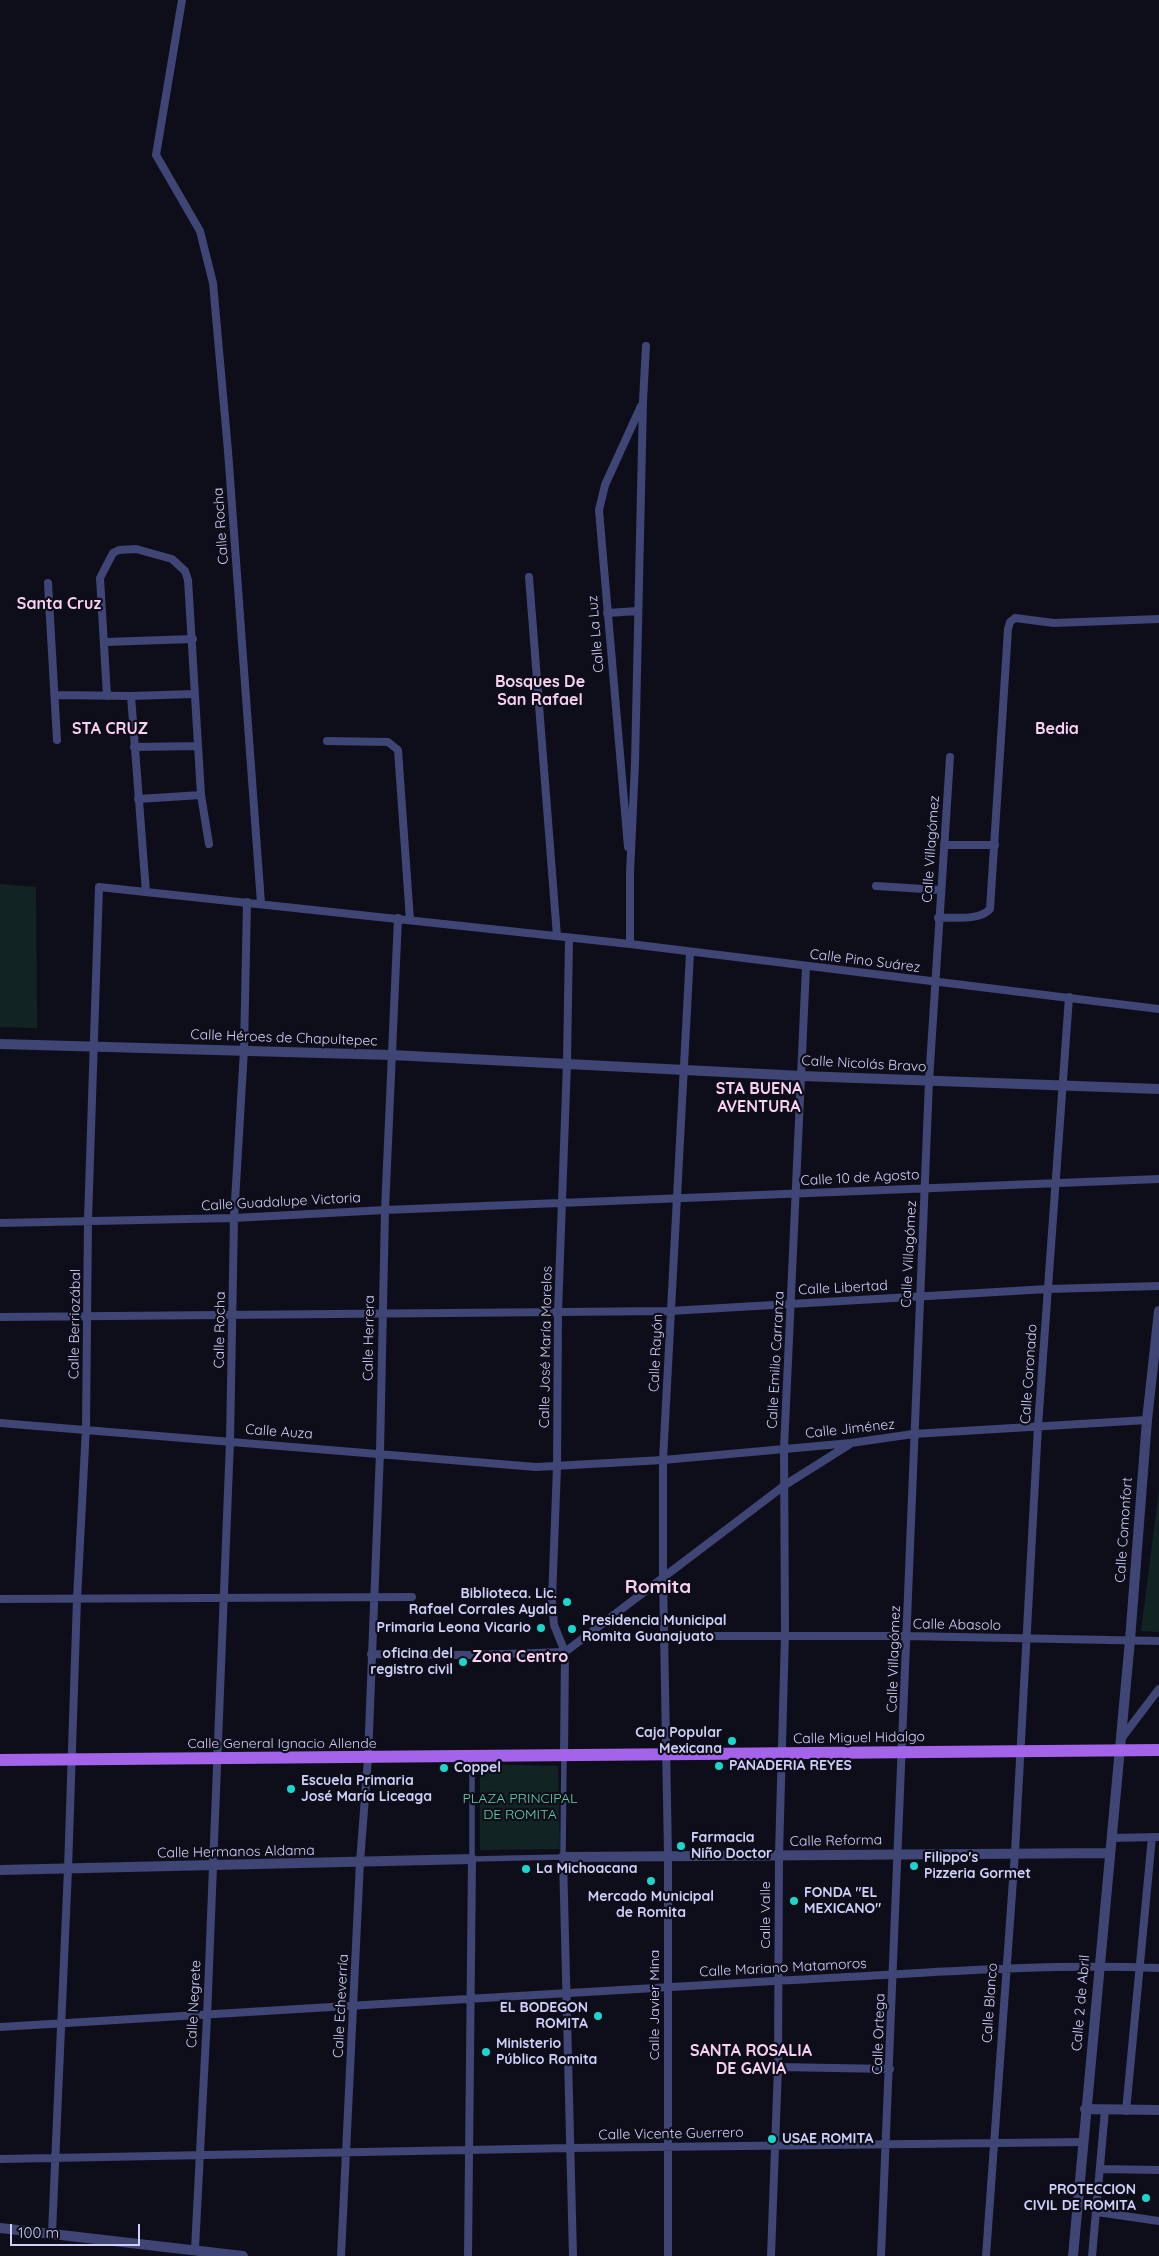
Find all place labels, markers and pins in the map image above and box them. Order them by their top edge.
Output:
place label: Biblioteca. Lic. Rafael Corrales Ayala [409,1586,557,1618]
marker: Biblioteca. Lic. Rafael Corrales Ayala [561,1596,573,1608]
place label: Presidencia Municipal Romita Guanajuato [582,1613,726,1645]
place label: Primaria Leona Vicario [376,1620,531,1636]
marker: Primaria Leona Vicario [535,1622,547,1634]
marker: Presidencia Municipal Romita Guanajuato [566,1623,578,1635]
place label: oficina del registro civil [370,1646,453,1678]
marker: oficina del registro civil [457,1656,469,1668]
place label: Caja Popular Mexicana [635,1725,722,1758]
marker: Caja Popular Mexicana [726,1735,738,1747]
place label: PANADERIA REYES [729,1758,852,1774]
place label: Coppel [454,1760,501,1776]
marker: PANADERIA REYES [713,1760,725,1772]
marker: Coppel [438,1762,450,1774]
place label: Escuela Primaria José María Liceaga [301,1773,432,1805]
marker: Escuela Primaria José María Liceaga [285,1783,297,1795]
place label: Farmacia Niño Doctor [691,1830,772,1862]
marker: Farmacia Niño Doctor [675,1840,687,1852]
place label: Filippo's Pizzeria Gormet [924,1850,1031,1882]
marker: Filippo's Pizzeria Gormet [908,1860,920,1872]
place label: La Michoacana [536,1861,638,1877]
marker: La Michoacana [520,1863,532,1875]
marker: Mercado Municipal de Romita [645,1875,657,1887]
place label: FONDA "EL MEXICANO" [804,1885,881,1918]
place label: Mercado Municipal de Romita [588,1889,714,1921]
marker: FONDA "EL MEXICANO" [788,1895,800,1907]
place label: EL BODEGON ROMITA [500,2000,588,2032]
marker: EL BODEGON ROMITA [592,2010,604,2022]
place label: Ministerio Público Romita [496,2036,597,2068]
marker: Ministerio Público Romita [480,2046,492,2058]
place label: USAE ROMITA [782,2131,873,2147]
marker: USAE ROMITA [766,2133,778,2145]
place label: PROTECCION CIVIL DE ROMITA [1024,2182,1136,2214]
marker: PROTECCION CIVIL DE ROMITA [1140,2192,1152,2204]

